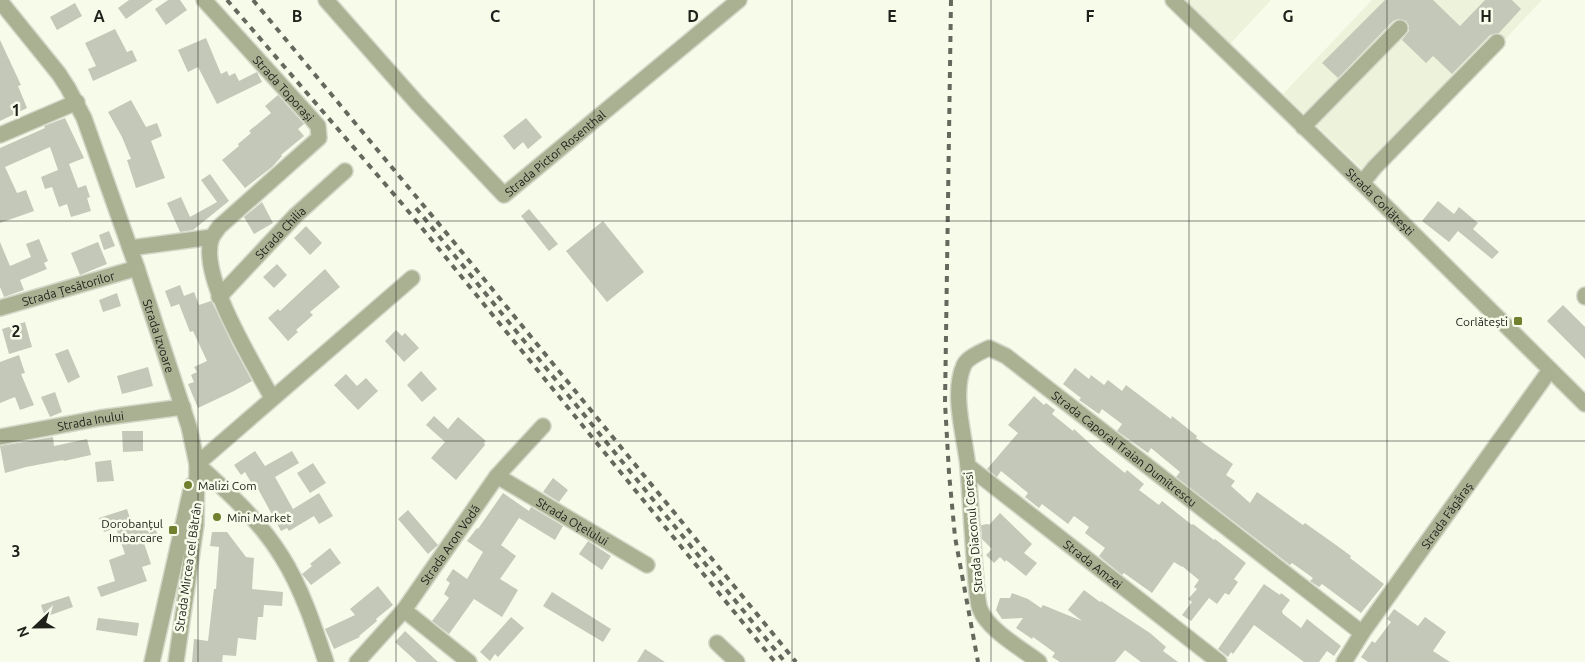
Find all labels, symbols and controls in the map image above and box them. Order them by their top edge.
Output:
text: A [93,7,105,25]
text: B [292,7,302,25]
text: C [490,7,500,25]
text: D [687,7,699,25]
text: E [887,7,897,25]
text: F [1086,7,1095,25]
text: G [1282,7,1294,25]
text: H [1480,7,1492,25]
street label: Strada Toporași [251,53,317,124]
text: 1 [11,101,21,119]
street label: Strada Pictor Rosenthal [502,107,608,198]
street label: Strada Corlătești [1344,165,1417,238]
street label: Strada Chilia [252,203,308,261]
street label: Strada Țesătorilor [20,268,116,308]
street label: Strada Izvoare [141,297,177,374]
place label: Corlătești [1456,315,1508,328]
marker: Corlătești [1512,315,1524,327]
text: 2 [11,322,21,340]
street label: Strada Caporal Traian Dumitrescu [1050,388,1200,509]
street label: Strada Inului [56,408,125,433]
street label: Strada Diaconul Coresi [961,471,985,593]
marker: Malizi Com [182,479,194,491]
place label: Malizi Com [198,479,257,492]
street label: Strada Făgăraș [1418,479,1474,551]
street label: Strada Oțelului [534,495,611,547]
street label: Strada Mircea cel Bătrân [172,501,204,633]
street label: Strada Aron Vodă [417,502,482,587]
marker: Mini Market [211,511,223,523]
place label: Mini Market [227,511,291,524]
place label: Dorobanțul Imbarcare [101,517,163,544]
marker: Dorobanțul Imbarcare [167,524,179,536]
street label: Strada Amzei [1061,537,1125,591]
text: 3 [11,542,21,560]
north arrow [10,602,60,652]
text: N [14,624,32,640]

